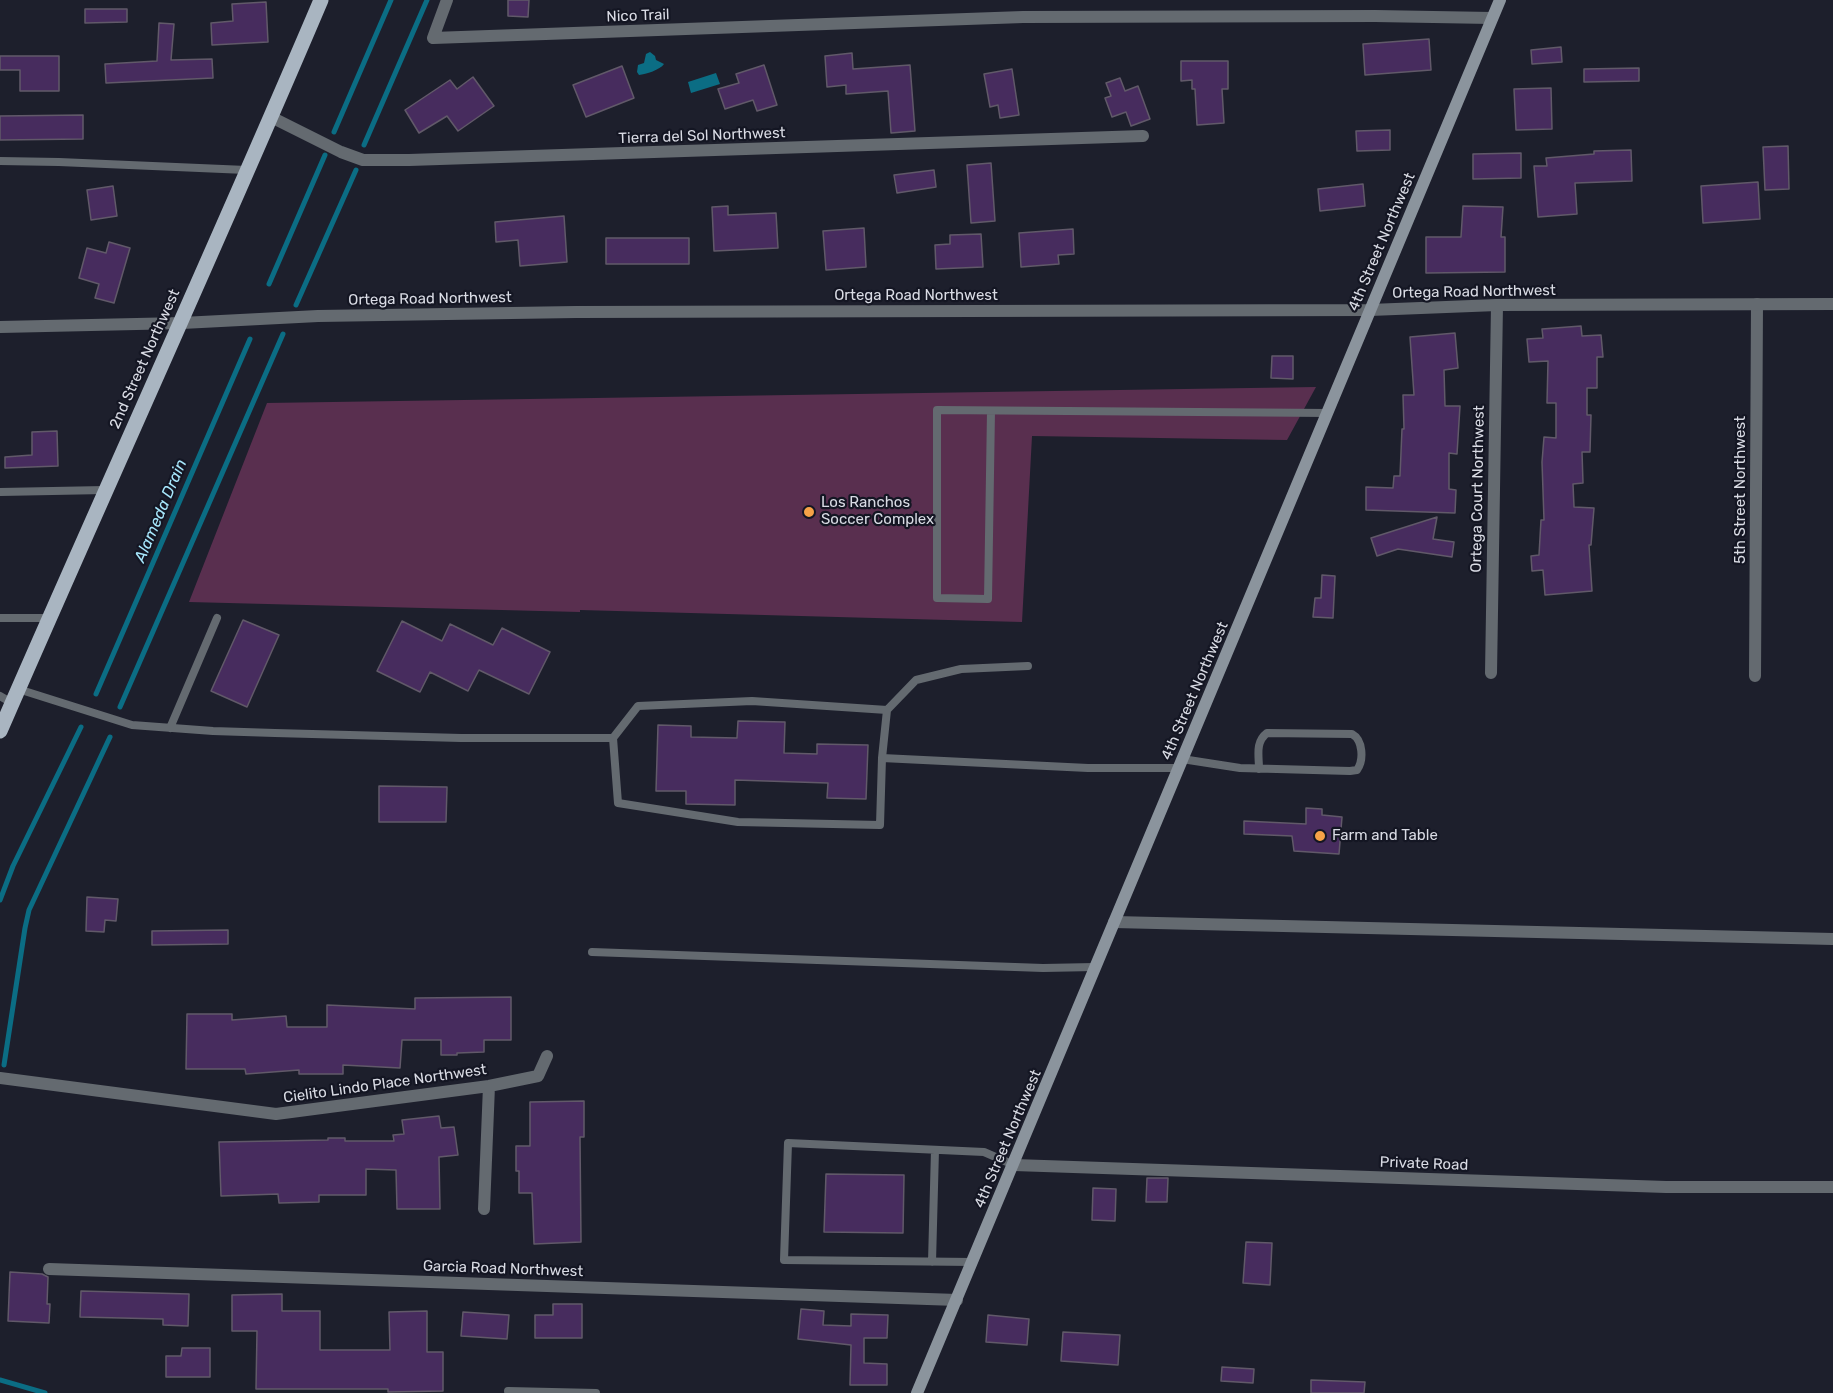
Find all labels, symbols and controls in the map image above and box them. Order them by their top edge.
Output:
street label: Nico Trail [606,6,670,26]
street label: Tierra del Sol Northwest [618,124,786,148]
street label: 4th Street Northwest [1345,170,1419,314]
street label: Ortega Road Northwest [1392,282,1556,302]
street label: 2nd Street Northwest [106,286,184,432]
street label: Ortega Road Northwest [834,287,998,305]
street label: Ortega Road Northwest [348,289,512,309]
street label: Ortega Court Northwest [1468,405,1488,573]
street label: 5th Street Northwest [1732,416,1750,564]
water label: Alameda Drain [131,457,191,565]
place label: Los Ranchos Soccer Complex [821,494,934,529]
marker: Los Ranchos Soccer Complex [802,505,816,519]
street label: 4th Street Northwest [1158,619,1232,763]
place label: Farm and Table [1332,827,1438,845]
marker: Farm and Table [1313,829,1327,843]
street label: Cielito Lindo Place Northwest [282,1061,488,1107]
street label: 4th Street Northwest [971,1067,1045,1211]
street label: Private Road [1379,1153,1469,1175]
street label: Garcia Road Northwest [422,1257,584,1281]

